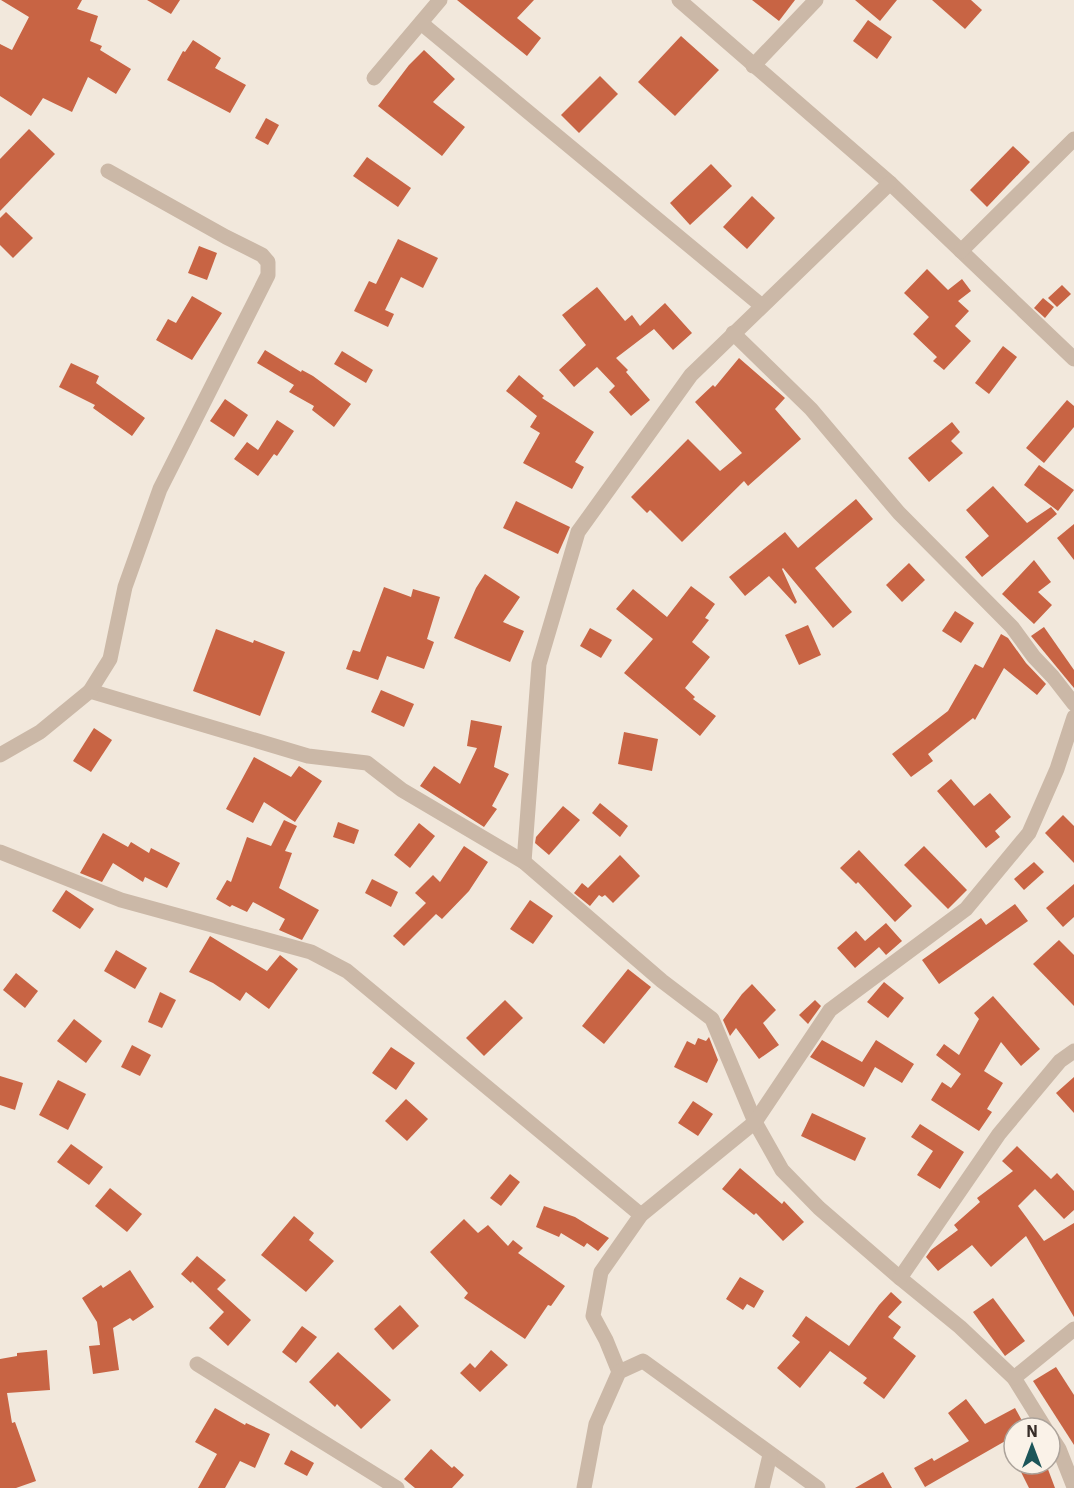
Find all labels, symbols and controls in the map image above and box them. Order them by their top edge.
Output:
north arrow [1002,1416,1062,1476]
text: N [1026,1421,1038,1441]

